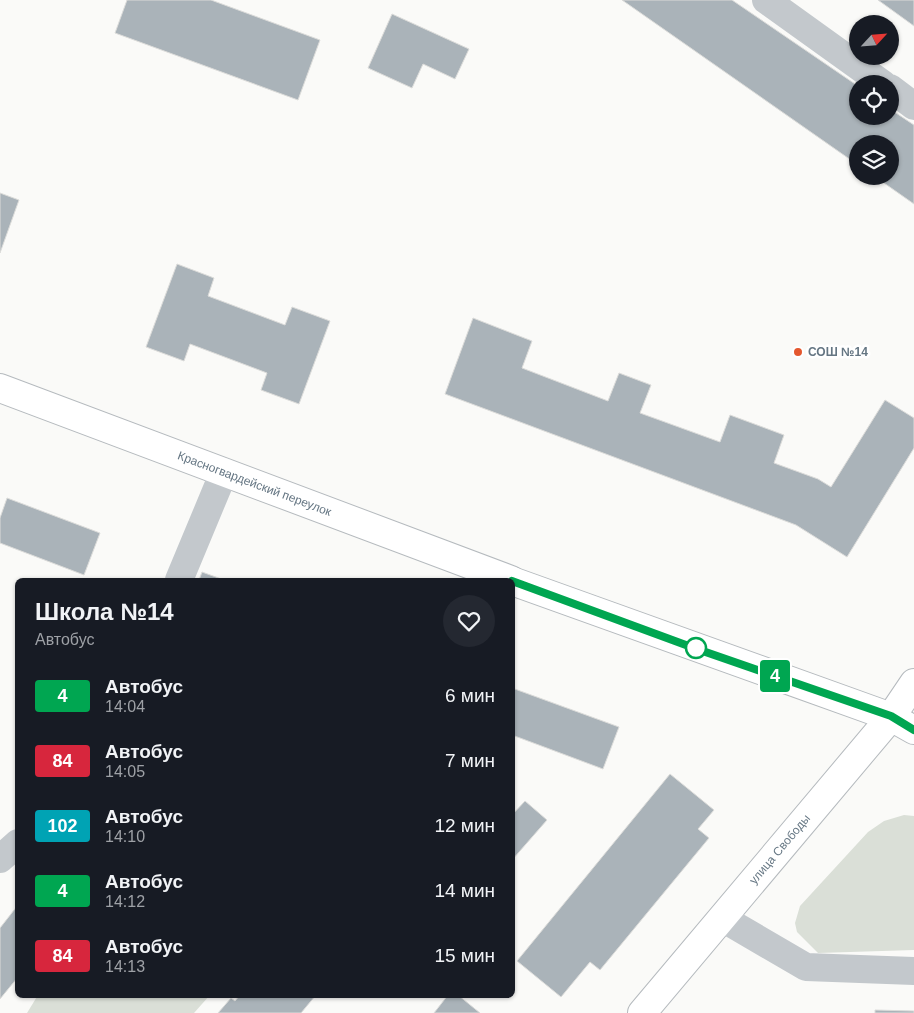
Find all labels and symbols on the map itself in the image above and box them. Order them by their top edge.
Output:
north arrow [849,15,899,65]
place label: СОШ №14 [808,345,868,359]
marker: СОШ №14 [792,346,804,358]
street label: Красногвардейский переулок [176,448,334,519]
unlabelled marker [685,637,707,659]
line badge: 4 [759,660,791,692]
street label: улица Свободы [746,811,813,887]

